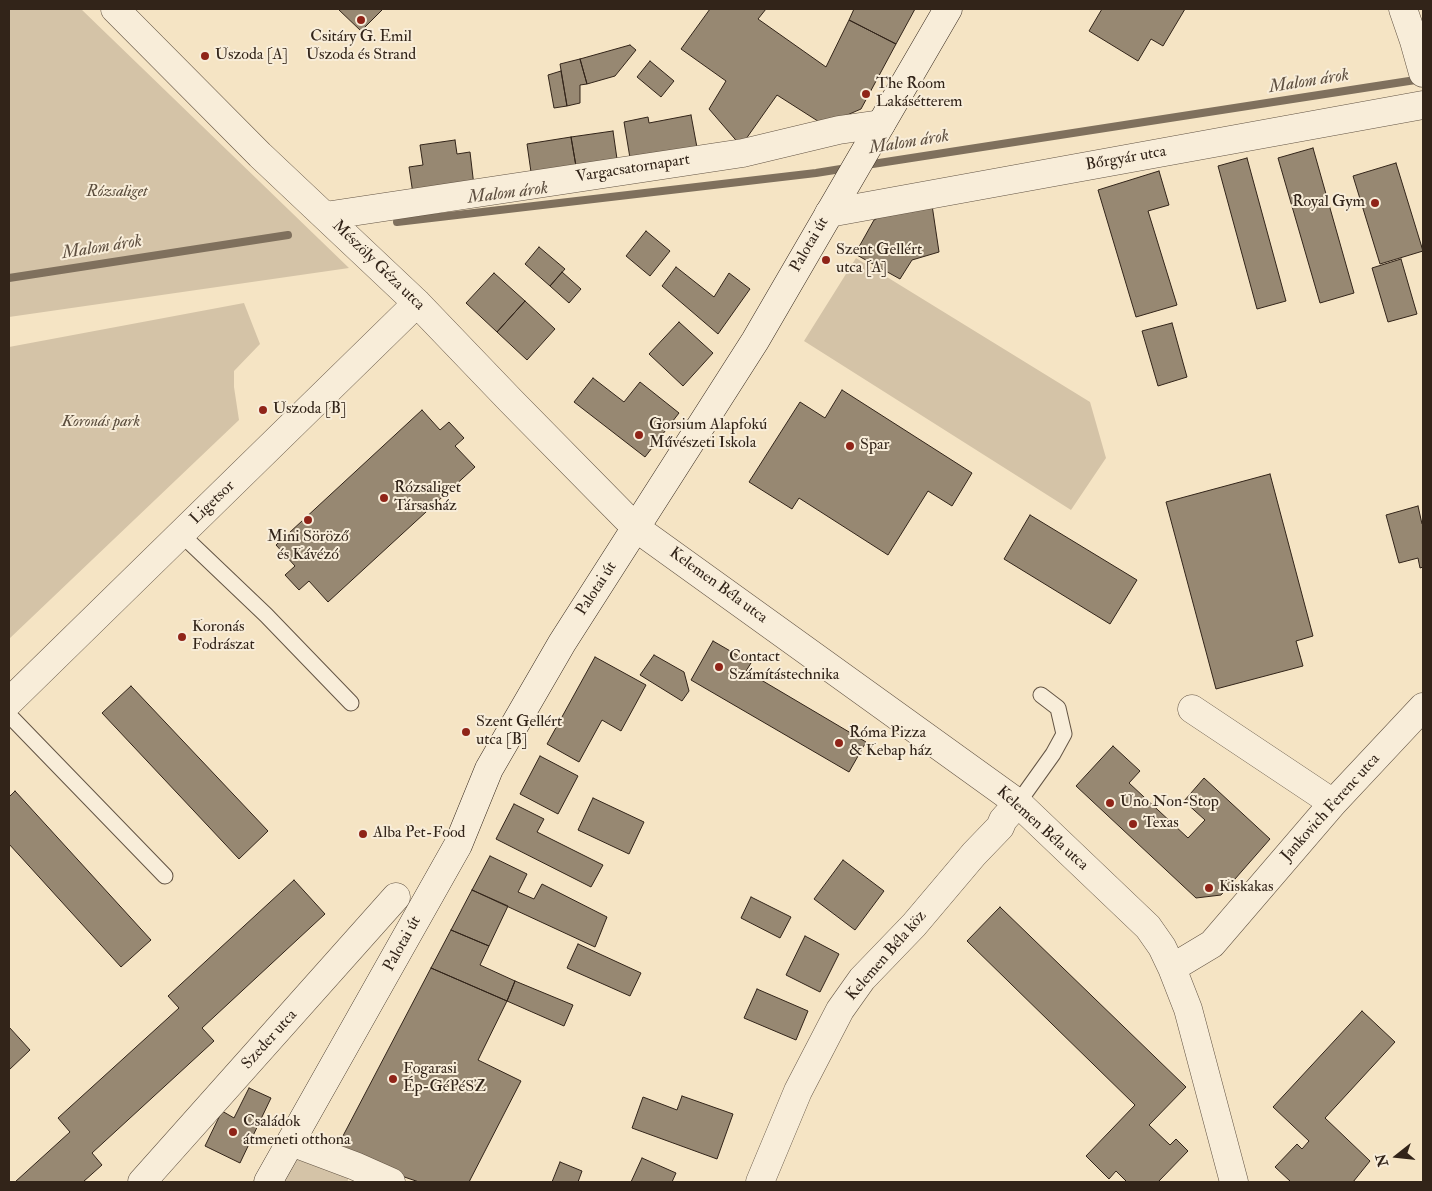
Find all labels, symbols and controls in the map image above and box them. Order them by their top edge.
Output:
marker: Csitáry G. Emil Uszoda és Strand [355,14,367,26]
place label: Csitáry G. Emil Uszoda és Strand [306,28,416,66]
place label: Uszoda [A] [215,46,288,66]
marker: Uszoda [A] [199,50,211,62]
water label: Malom árok [1267,65,1351,99]
place label: The Room Lakásétterem [876,75,963,113]
marker: The Room Lakásétterem [860,88,872,100]
water label: Malom árok [867,126,951,160]
street label: Bőrgyár utca [1084,142,1168,176]
street label: Vargacsatornapart [575,151,691,187]
water label: Malom árok [467,178,549,210]
park label: Rózsaliget [86,183,148,203]
place label: Royal Gym [1292,193,1365,213]
marker: Royal Gym [1369,197,1381,209]
street label: Palotai út [787,214,833,276]
street label: Mészöly Géza utca [328,217,428,315]
water label: Malom árok [60,231,144,265]
place label: Szent Gellért utca [A] [836,241,922,279]
marker: Szent Gellért utca [A] [820,254,832,266]
place label: Uszoda [B] [273,400,346,420]
marker: Uszoda [B] [257,404,269,416]
park label: Koronás park [62,413,140,433]
place label: Gorsium Alapfokú Művészeti Iskola [649,416,767,454]
marker: Gorsium Alapfokú Művészeti Iskola [633,429,645,441]
place label: Spar [860,436,890,456]
marker: Spar [844,440,856,452]
street label: Ligetsor [187,477,239,529]
place label: Rózsaliget Társasház [394,479,461,517]
marker: Rózsaliget Társasház [378,492,390,504]
marker: Mini Söröző és Kávézó [302,514,314,526]
place label: Mini Söröző és Kávézó [267,528,349,566]
street label: Kelemen Béla utca [665,544,771,628]
street label: Palotai út [573,559,621,619]
place label: Koronás Fodrászat [192,618,255,656]
marker: Koronás Fodrászat [176,631,188,643]
place label: Contact Számítástechnika [729,648,839,686]
marker: Contact Számítástechnika [713,661,725,673]
place label: Szent Gellért utca [B] [476,713,562,751]
place label: Róma Pizza & Kebap ház [849,724,932,762]
marker: Szent Gellért utca [B] [460,726,472,738]
marker: Róma Pizza & Kebap ház [833,737,845,749]
street label: Jankovich Ferenc utca [1278,750,1384,866]
street label: Kelemen Béla utca [992,783,1092,875]
place label: Uno Non-Stop [1120,793,1219,813]
marker: Uno Non-Stop [1104,797,1116,809]
place label: Texas [1143,814,1179,834]
marker: Texas [1127,818,1139,830]
place label: Alba Pet-Food [373,824,465,844]
marker: Alba Pet-Food [357,828,369,840]
place label: Kiskakas [1219,878,1274,898]
marker: Kiskakas [1203,882,1215,894]
street label: Kelemen Béla köz [843,907,931,1005]
street label: Palotai út [380,913,426,975]
street label: Szeder utca [238,1006,302,1074]
place label: Fogarasi Ép-GéPéSZ [403,1060,486,1098]
marker: Fogarasi Ép-GéPéSZ [387,1073,399,1085]
place label: Családok átmeneti otthona [243,1113,351,1151]
marker: Családok átmeneti otthona [227,1126,239,1138]
north arrow [1372,1131,1422,1181]
text: N [1372,1152,1392,1169]

